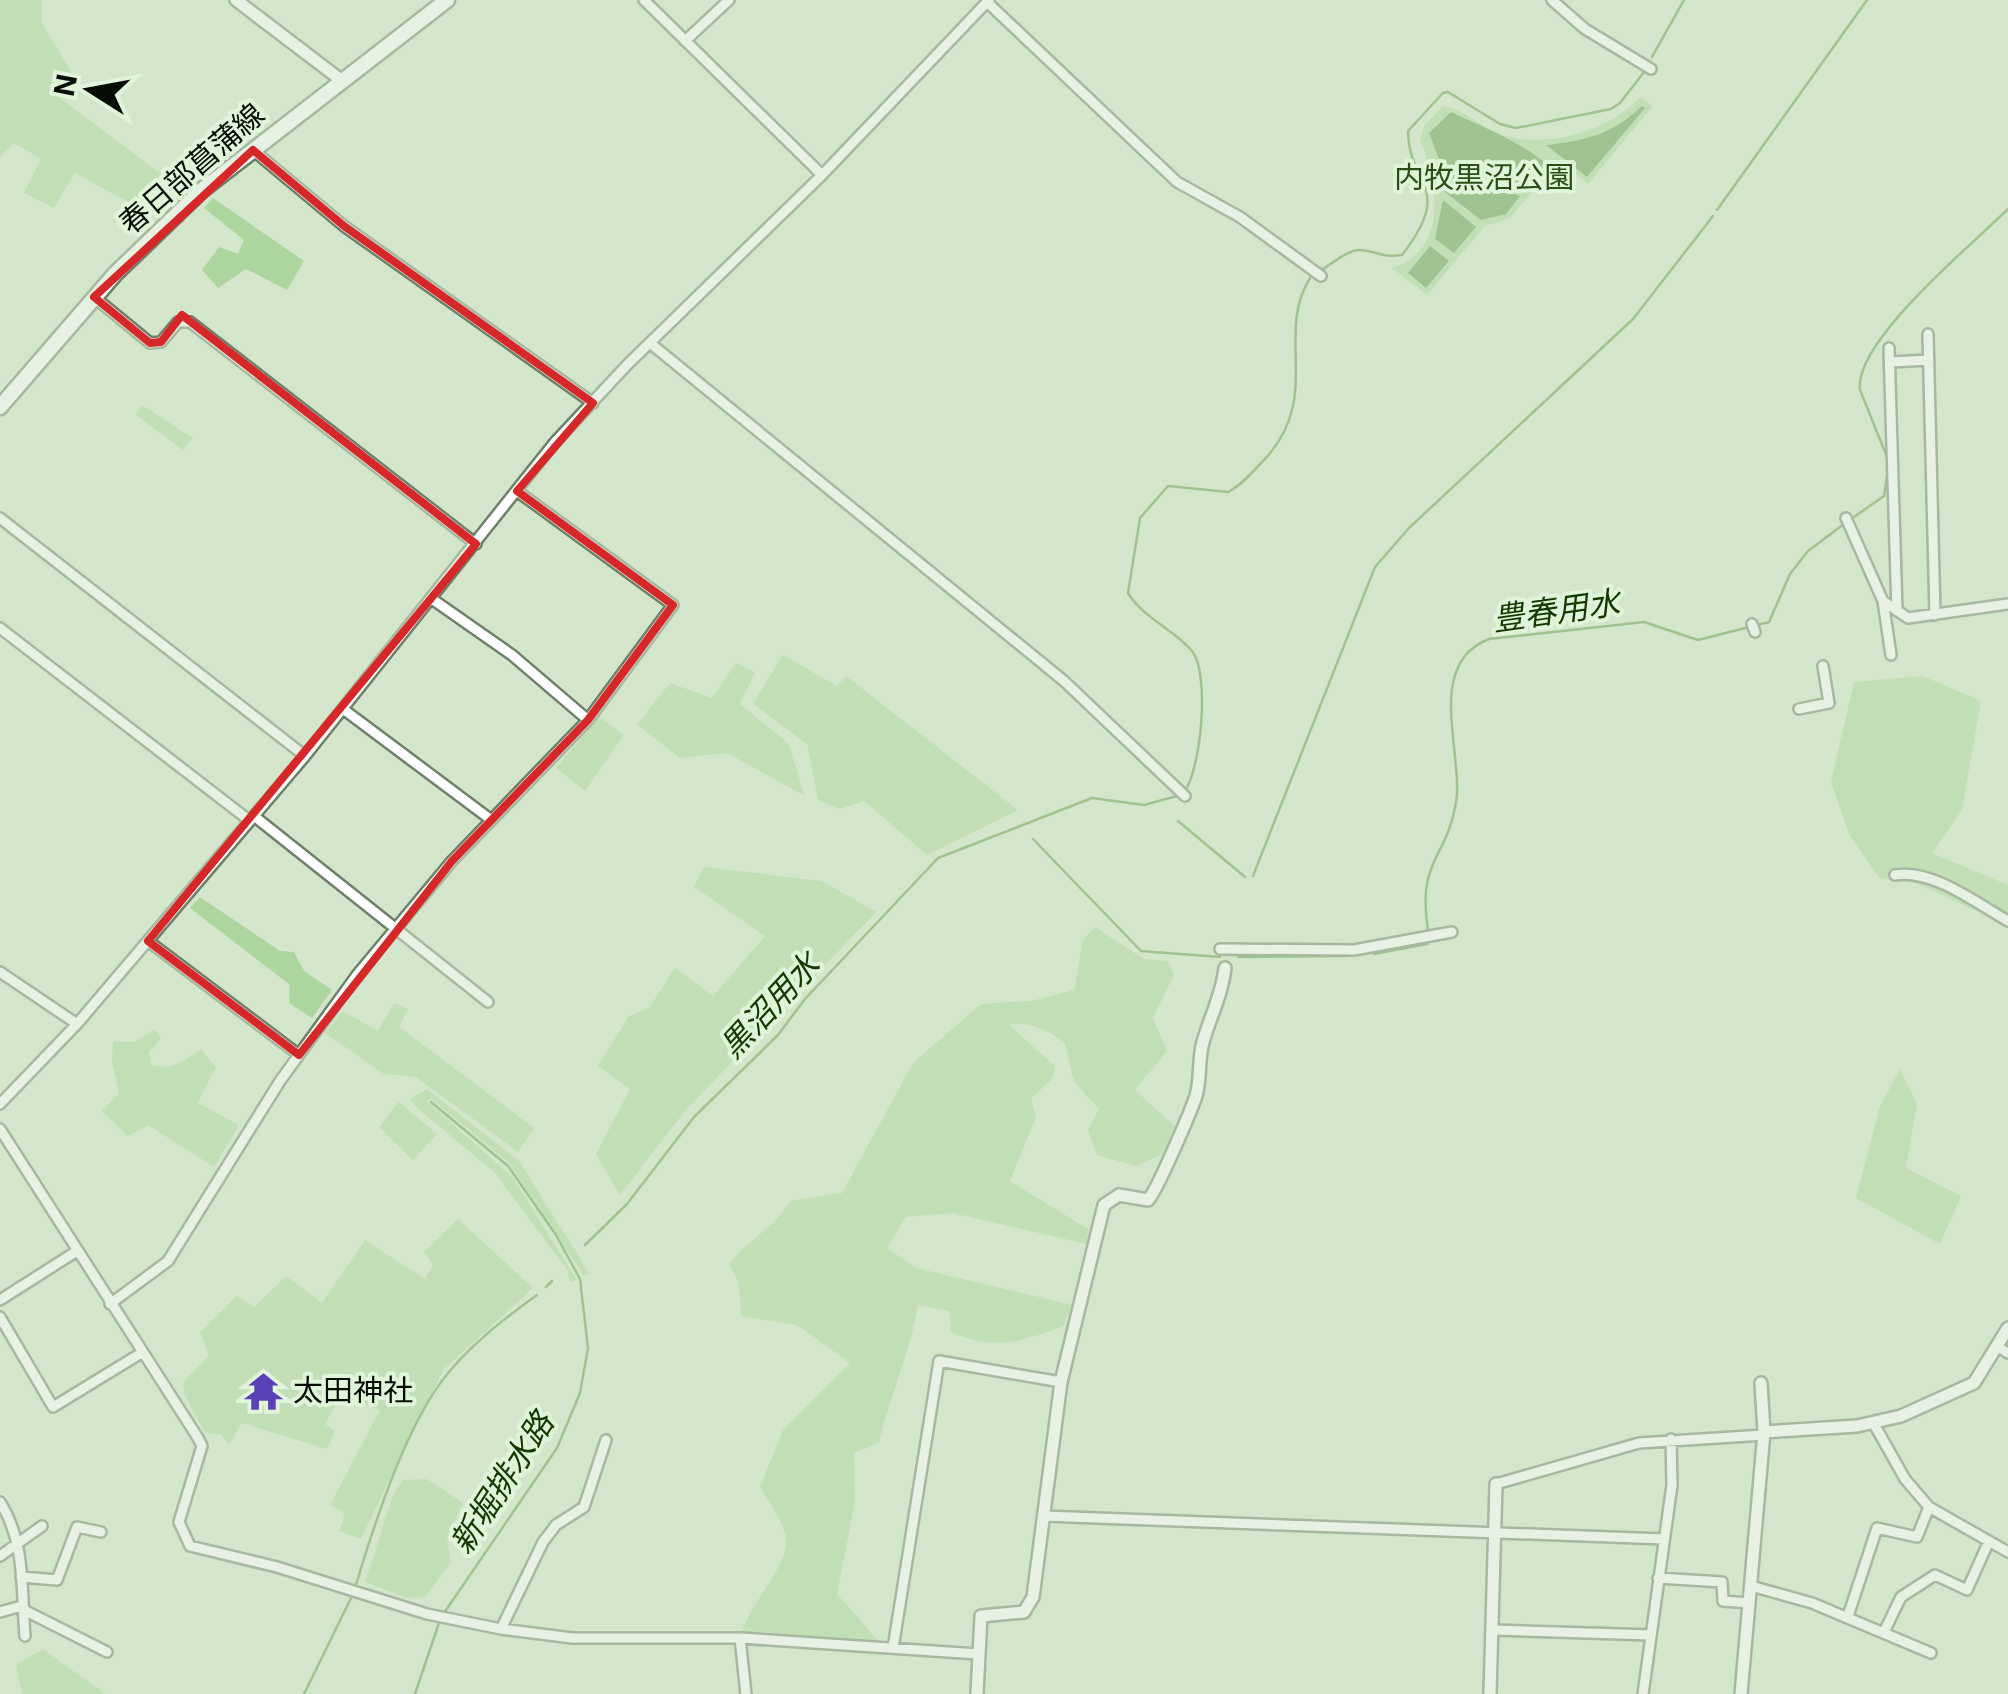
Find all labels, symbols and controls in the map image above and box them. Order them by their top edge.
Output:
north arrow [40,40,140,140]
text: N [47,72,84,99]
street label: 春日部菖蒲線 [112,96,271,241]
park label: 内牧黒沼公園 [1394,159,1574,195]
water label: 豊春用水 [1490,582,1625,639]
water label: 黒沼用水 [712,943,830,1066]
temple icon: 太田神社 [242,1370,284,1412]
place label: 太田神社 [293,1372,413,1408]
water label: 新堀排水路 [442,1403,563,1560]

